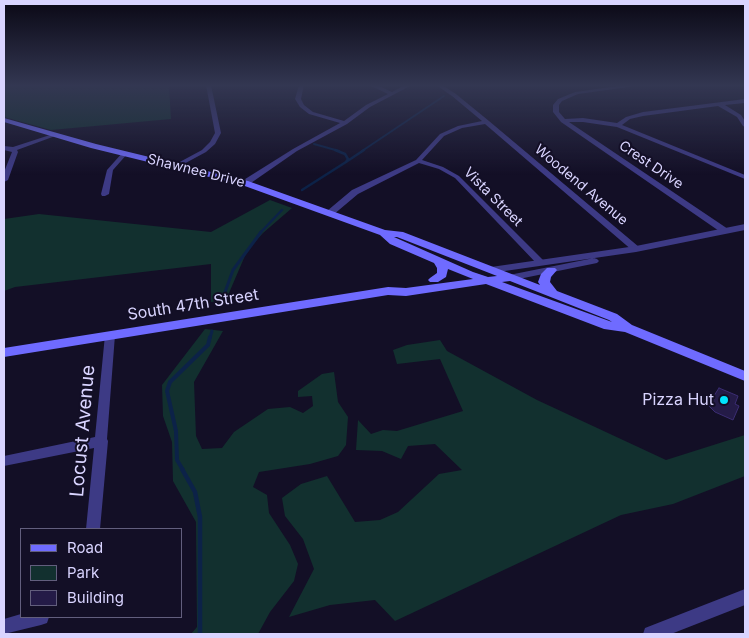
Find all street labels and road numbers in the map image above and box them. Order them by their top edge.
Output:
street label: Crest Drive [616,137,686,193]
street label: Woodend Avenue [531,141,631,229]
street label: Shawnee Drive [146,151,246,191]
street label: Vista Street [460,164,526,230]
street label: South 47th Street [126,285,260,325]
street label: Locust Avenue [66,364,100,498]

